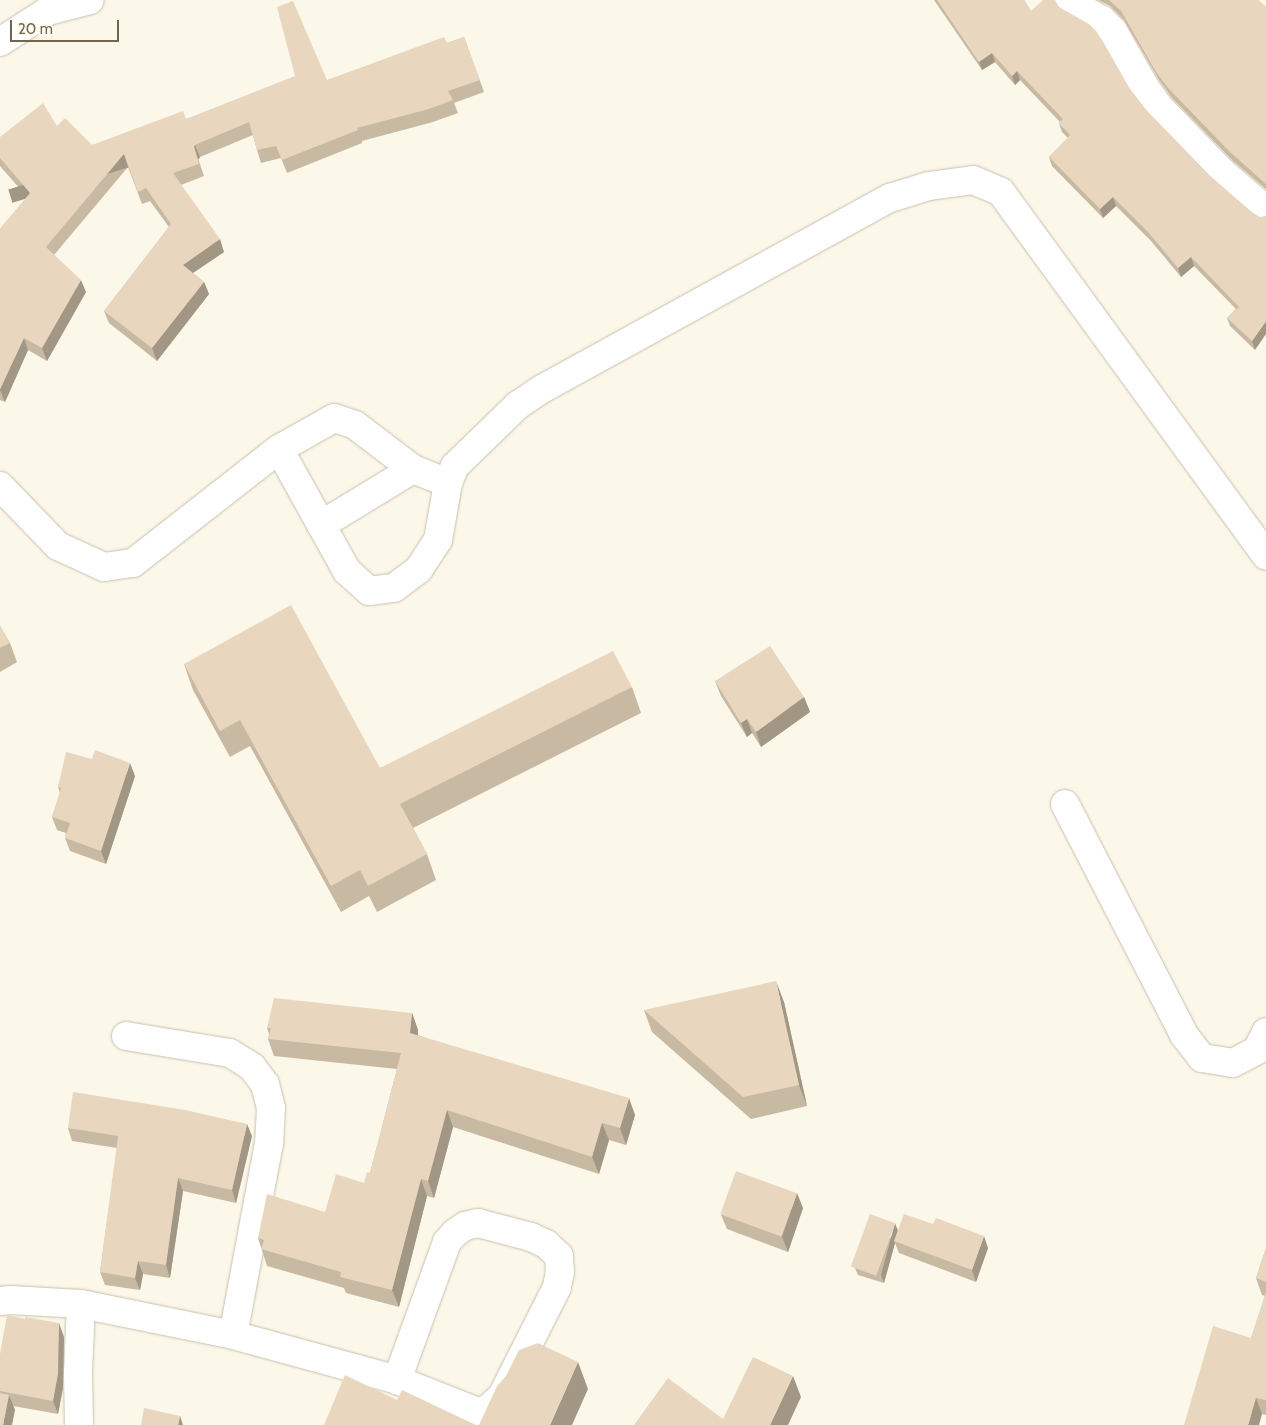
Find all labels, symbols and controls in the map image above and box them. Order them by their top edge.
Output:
scale bar [12,10,121,42]
text: 20 m [18,20,53,38]

